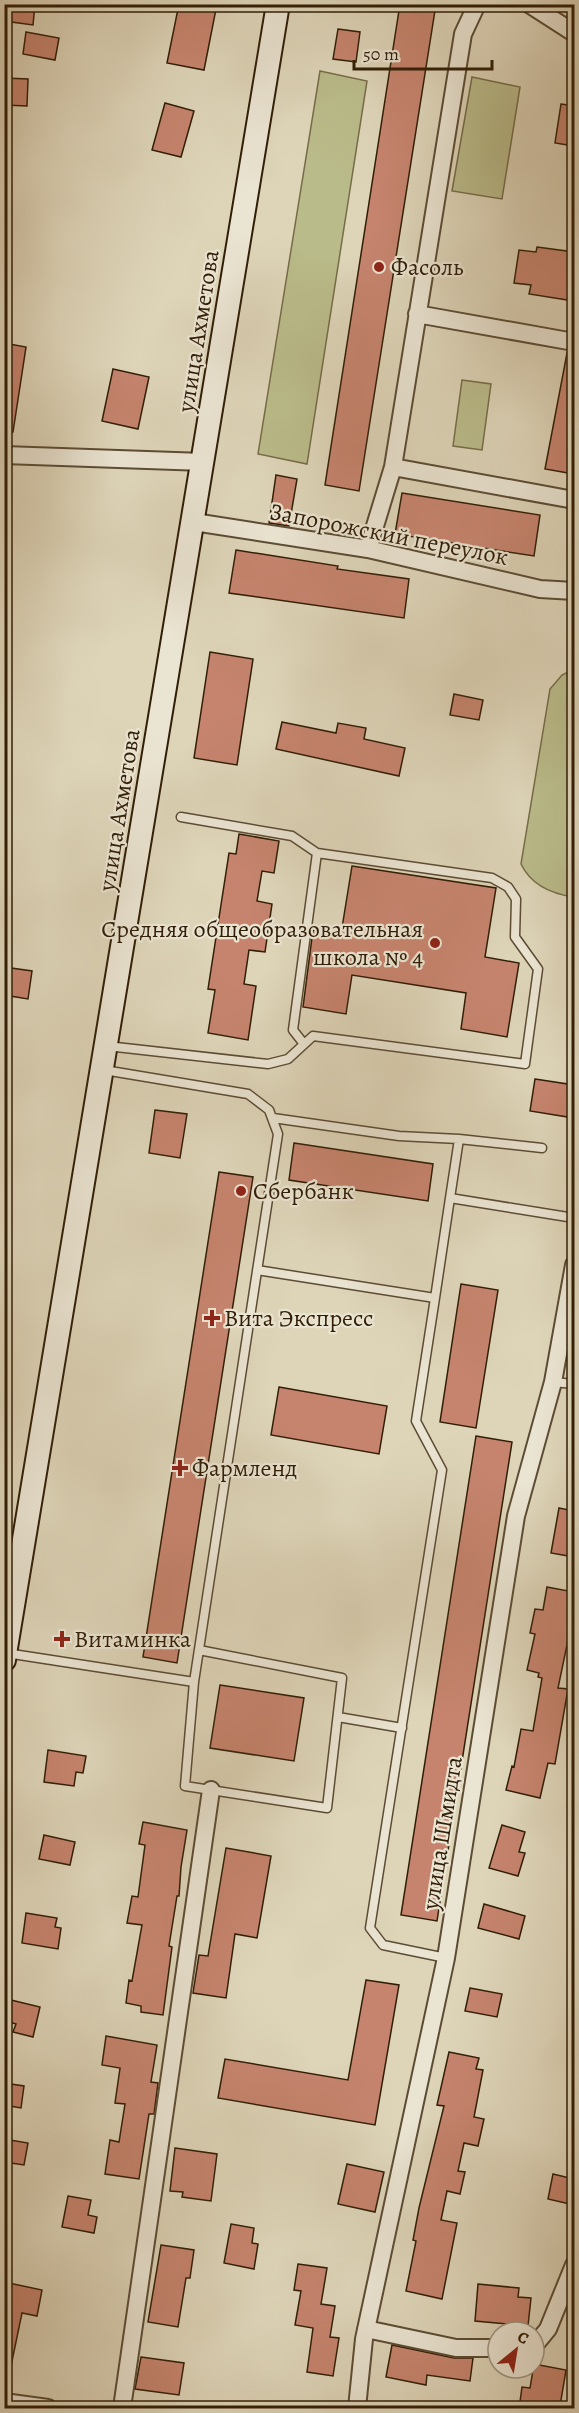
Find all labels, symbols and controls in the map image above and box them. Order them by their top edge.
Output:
scale bar [354,33,492,71]
text: 50 m [363,42,399,66]
street label: улица Ахметова [169,247,227,416]
place label: Фасоль [391,251,464,283]
marker: Фасоль [372,260,386,274]
street label: Запорожский переулок [267,495,511,573]
street label: улица Ахметова [90,726,148,895]
place label: Средняя общеобразовательная школа № 4 [101,913,423,973]
marker: Средняя общеобразовательная школа № 4 [428,936,442,950]
place label: Сбербанк [253,1175,354,1207]
marker: Сбербанк [234,1184,248,1198]
place label: Вита Экспресс [224,1302,373,1334]
marker: Вита Экспресс [205,1311,219,1325]
place label: Фармленд [192,1452,297,1484]
marker: Фармленд [173,1461,187,1475]
place label: Витаминка [74,1623,191,1655]
marker: Витаминка [55,1632,69,1646]
street label: улица Шмидта [414,1754,470,1913]
north arrow [486,2320,546,2380]
text: С [513,2326,533,2350]

